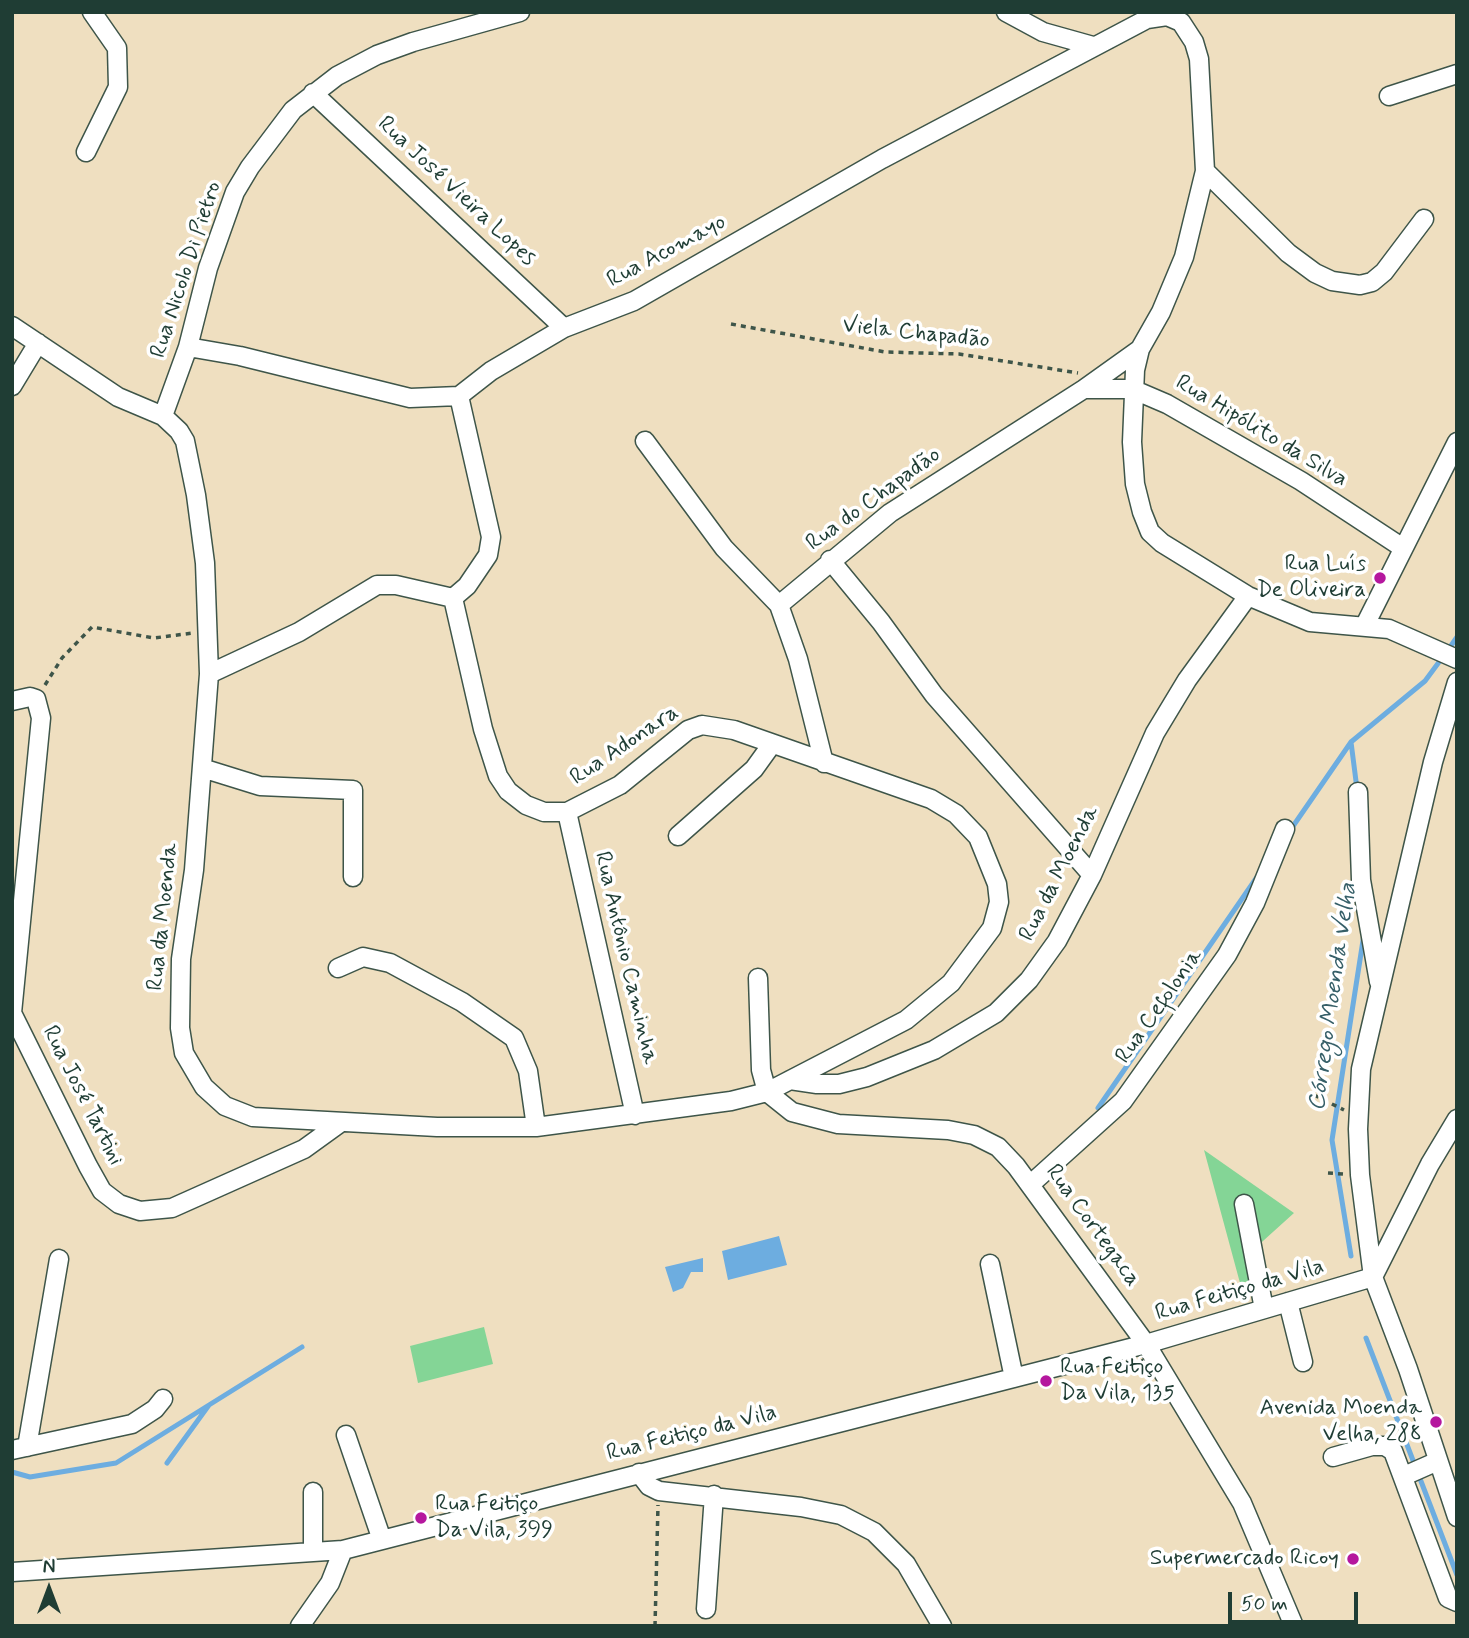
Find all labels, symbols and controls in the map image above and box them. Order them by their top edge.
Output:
street label: Rua José Vieira Lopes [371,111,541,273]
street label: Rua Nicolo Di Pietro [145,178,229,362]
street label: Rua Acomayo [603,209,731,295]
street label: Viela Chapadão [841,313,991,355]
street label: Rua Hipólito da Silva [1170,370,1352,494]
street label: Rua do Chapadão [801,442,947,558]
place label: Rua Luís De Oliveira [1257,551,1366,605]
marker: Rua Luís De Oliveira [1372,570,1388,586]
street label: Rua Adonara [566,700,684,792]
street label: Rua da Moenda [1014,802,1106,946]
street label: Rua da Moenda [143,842,185,992]
street label: Rua Antônio Caminha [587,849,663,1067]
water label: Córrego Moenda Velha [1304,881,1364,1113]
street label: Rua Cefolonia [1110,944,1210,1070]
street label: Rua José Tartini [35,1022,129,1170]
street label: Rua Cortegaca [1038,1159,1146,1293]
street label: Rua Feitiço da Vila [1152,1254,1328,1328]
place label: Rua Feitiço Da Vila, 135 [1060,1354,1175,1408]
marker: Rua Feitiço Da Vila, 135 [1038,1373,1054,1389]
place label: Avenida Moenda Velha, 288 [1260,1395,1422,1449]
street label: Rua Feitiço da Vila [604,1400,780,1468]
marker: Avenida Moenda Velha, 288 [1428,1414,1444,1430]
place label: Rua Feitiço Da Vila, 399 [435,1491,553,1545]
marker: Rua Feitiço Da Vila, 399 [413,1510,429,1526]
place label: Supermercado Ricoy [1150,1545,1339,1573]
marker: Supermercado Ricoy [1345,1551,1361,1567]
north arrow [14,1554,84,1624]
text: N [43,1555,55,1580]
scale bar [1231,1578,1360,1622]
text: 50 m [1241,1590,1288,1618]

